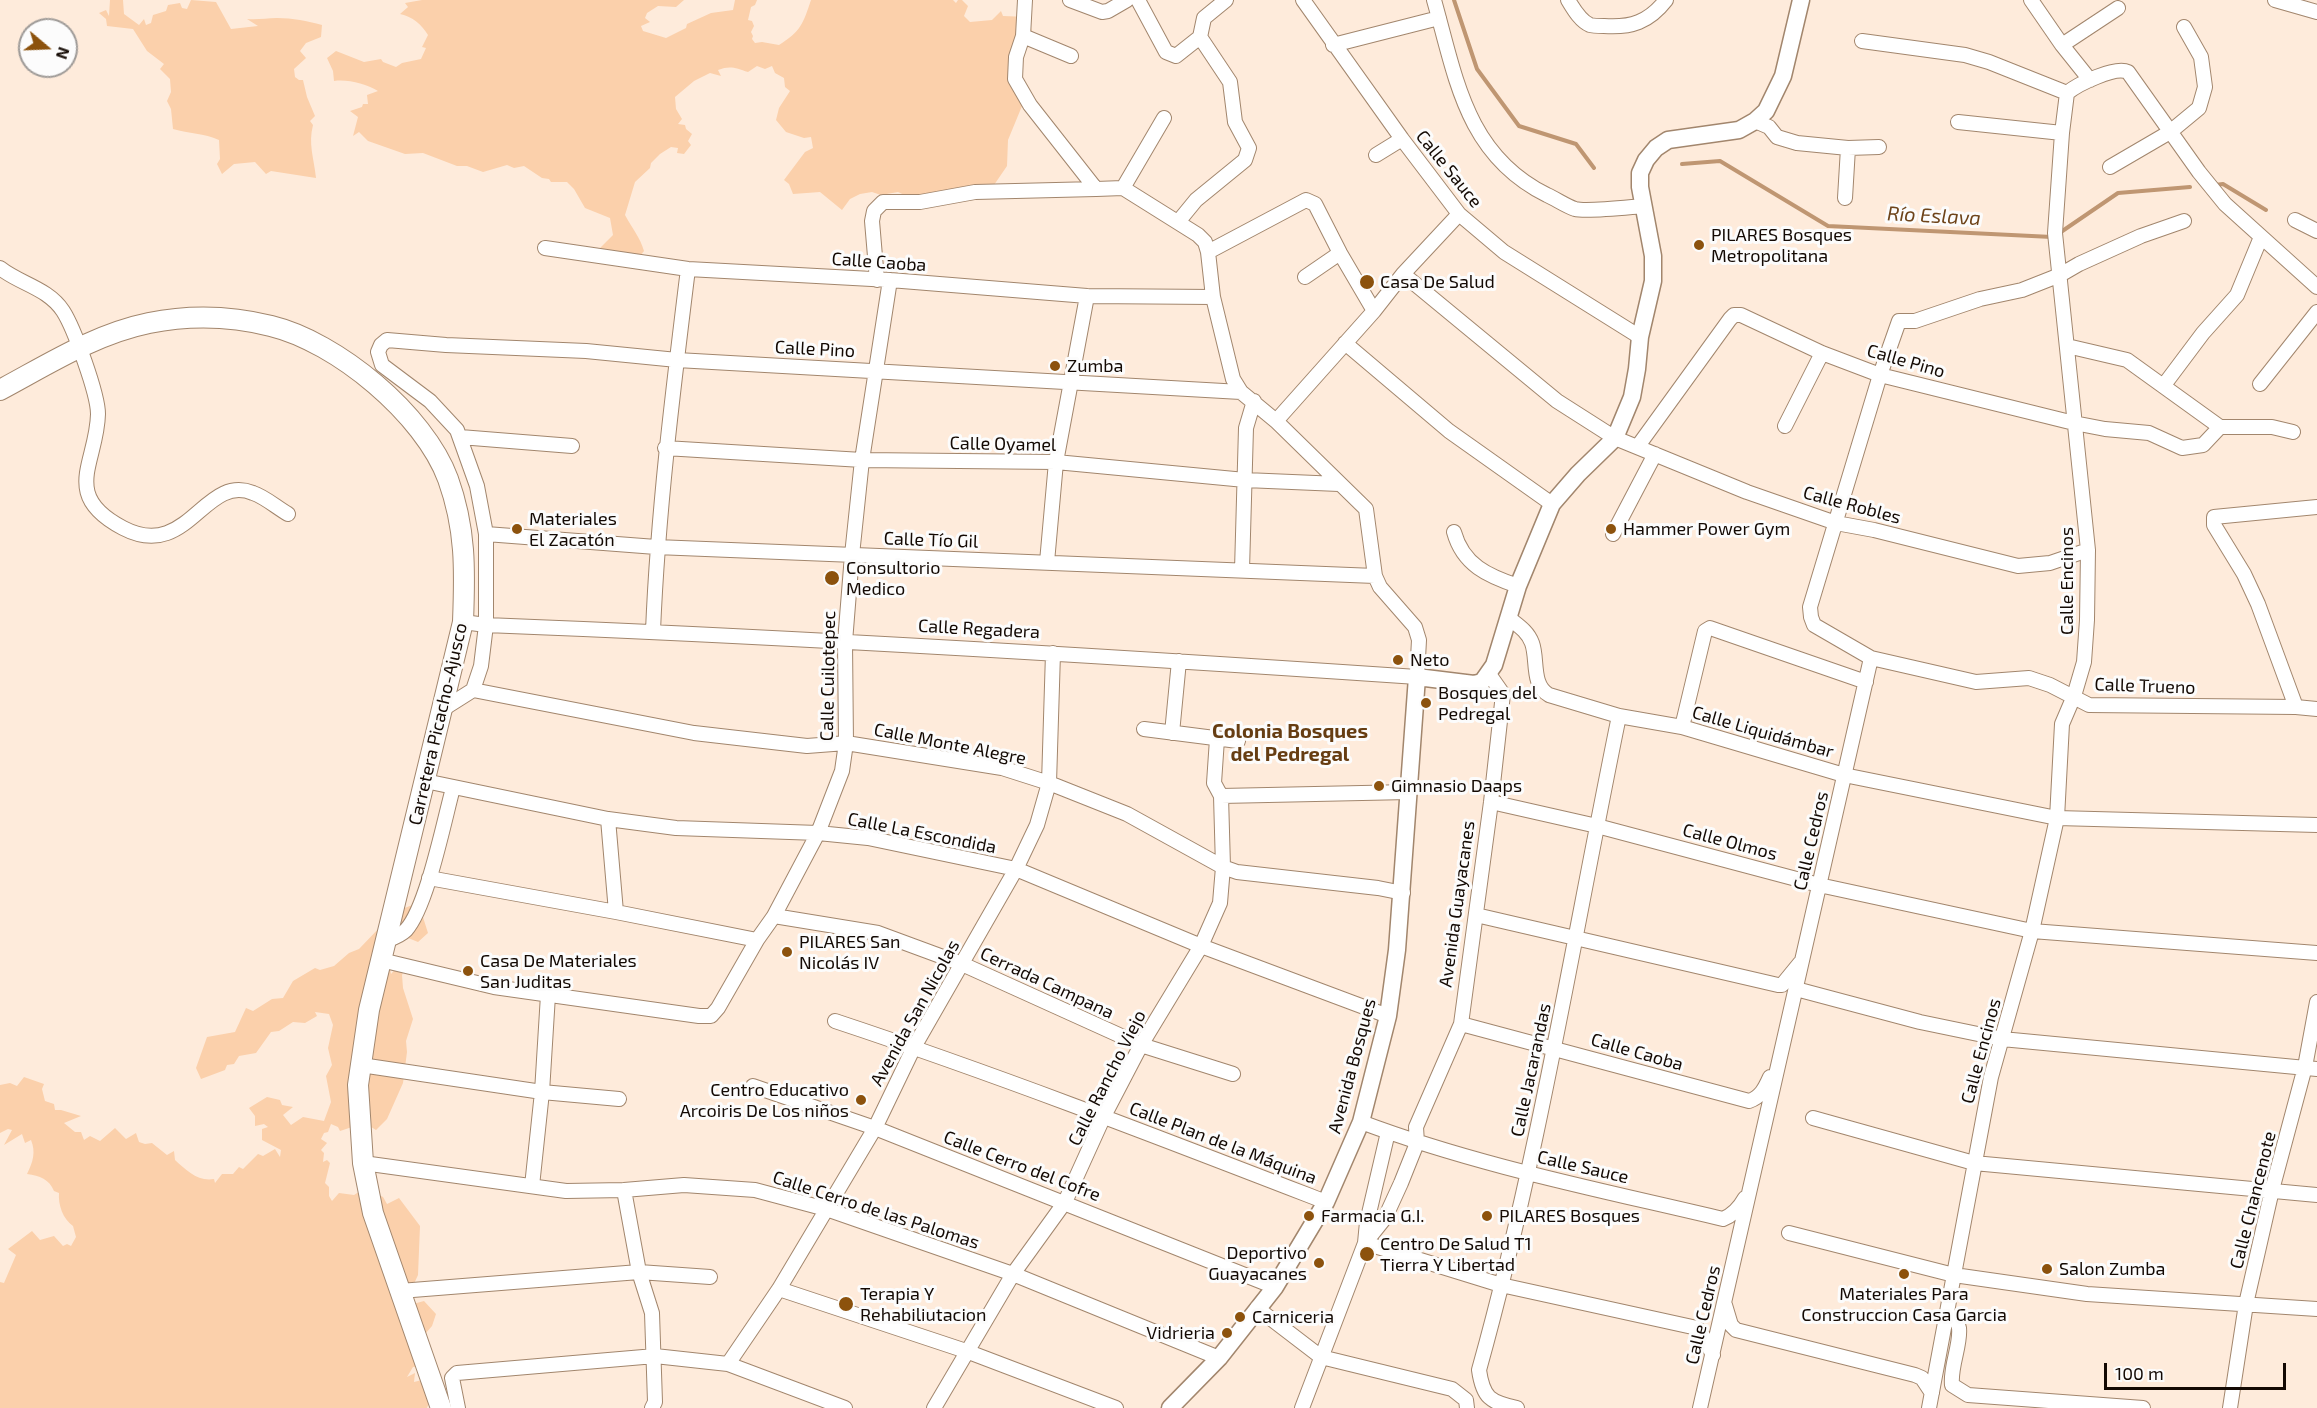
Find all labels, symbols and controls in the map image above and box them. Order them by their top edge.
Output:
north arrow [18,18,78,78]
text: N [53,45,74,62]
street label: Calle Sauce [1411,126,1487,212]
water label: Río Eslava [1887,202,1981,230]
place label: PILARES Bosques Metropolitana [1711,224,1852,266]
marker: PILARES Bosques Metropolitana [1692,238,1706,252]
street label: Calle Caoba [831,248,927,276]
place label: Casa De Salud [1380,271,1495,293]
marker: Casa De Salud [1358,273,1376,291]
street label: Calle Pino [774,336,856,362]
street label: Calle Pino [1864,340,1948,382]
place label: Zumba [1067,355,1123,377]
marker: Zumba [1048,359,1062,373]
street label: Calle Oyamel [950,432,1056,456]
street label: Calle Robles [1801,482,1903,528]
place label: Materiales El Zacatón [529,508,617,550]
place label: Hammer Power Gym [1623,518,1790,540]
marker: Materiales El Zacatón [510,522,524,536]
marker: Hammer Power Gym [1604,522,1618,536]
street label: Calle Encinos [2056,527,2078,635]
street label: Calle Tío Gil [883,528,979,552]
place label: Consultorio Medico [846,557,941,600]
marker: Consultorio Medico [823,569,841,587]
street label: Calle Cuilotepec [816,611,840,741]
street label: Calle Regadera [917,615,1041,643]
street label: Carretera Picacho-Ajusco [404,621,472,827]
place label: Neto [1410,649,1449,671]
marker: Neto [1391,653,1405,667]
street label: Calle Trueno [2094,673,2196,699]
place label: Bosques del Pedregal [1438,682,1537,724]
marker: Bosques del Pedregal [1419,696,1433,710]
street label: Calle Liquidámbar [1690,701,1836,763]
street label: Calle Monte Alegre [872,719,1028,769]
district label: Colonia Bosques del Pedregal [1212,719,1368,766]
place label: Gimnasio Daaps [1391,775,1522,797]
marker: Gimnasio Daaps [1372,779,1386,793]
street label: Calle Cedros [1789,789,1833,893]
street label: Calle La Escondida [846,808,998,858]
street label: Avenida Guayacanes [1435,819,1479,989]
street label: Calle Olmos [1680,819,1780,865]
place label: PILARES San Nicolás IV [799,931,901,974]
street label: Avenida San Nicolas [866,936,964,1090]
street label: Cerrada Campana [977,943,1117,1023]
marker: PILARES San Nicolás IV [780,945,794,959]
place label: Casa De Materiales San Juditas [480,950,637,992]
marker: Casa De Materiales San Juditas [461,964,475,978]
street label: Avenida Bosques [1324,996,1380,1136]
street label: Calle Encinos [1957,996,2005,1106]
street label: Calle Jacarandas [1506,1001,1556,1139]
street label: Calle Rancho Viejo [1063,1007,1151,1149]
street label: Calle Caoba [1588,1029,1686,1075]
place label: Centro Educativo Arcoiris De Los niños [680,1079,849,1122]
marker: Centro Educativo Arcoiris De Los niños [854,1093,868,1107]
street label: Calle Plan de la Máquina [1126,1097,1320,1189]
street label: Calle Cerro del Cofre [941,1126,1103,1206]
street label: Calle Chancenote [2225,1129,2281,1271]
street label: Calle Sauce [1535,1146,1631,1188]
street label: Calle Cerro de las Palomas [770,1166,982,1254]
place label: Farmacia G.I. [1321,1205,1424,1227]
place label: PILARES Bosques [1499,1205,1640,1227]
marker: Farmacia G.I. [1302,1209,1316,1223]
marker: PILARES Bosques [1480,1209,1494,1223]
place label: Centro De Salud T1 Tierra Y Libertad [1380,1233,1532,1276]
place label: Deportivo Guayacanes [1208,1242,1307,1284]
marker: Centro De Salud T1 Tierra Y Libertad [1358,1245,1376,1263]
marker: Deportivo Guayacanes [1312,1256,1326,1270]
place label: Salon Zumba [2059,1258,2165,1280]
marker: Salon Zumba [2040,1262,2054,1276]
street label: Calle Cedros [1681,1263,1725,1367]
marker: Materiales Para Construccion Casa Garcia [1897,1267,1911,1281]
place label: Terapia Y Rehabiliutacion [860,1283,987,1326]
place label: Materiales Para Construccion Casa Garcia [1801,1283,2007,1326]
marker: Terapia Y Rehabiliutacion [837,1295,855,1313]
place label: Carniceria [1252,1306,1334,1328]
marker: Carniceria [1233,1310,1247,1324]
place label: Vidrieria [1146,1322,1215,1344]
marker: Vidrieria [1220,1326,1234,1340]
scale bar [2107,1351,2288,1389]
text: 100 m [2115,1362,2164,1384]

